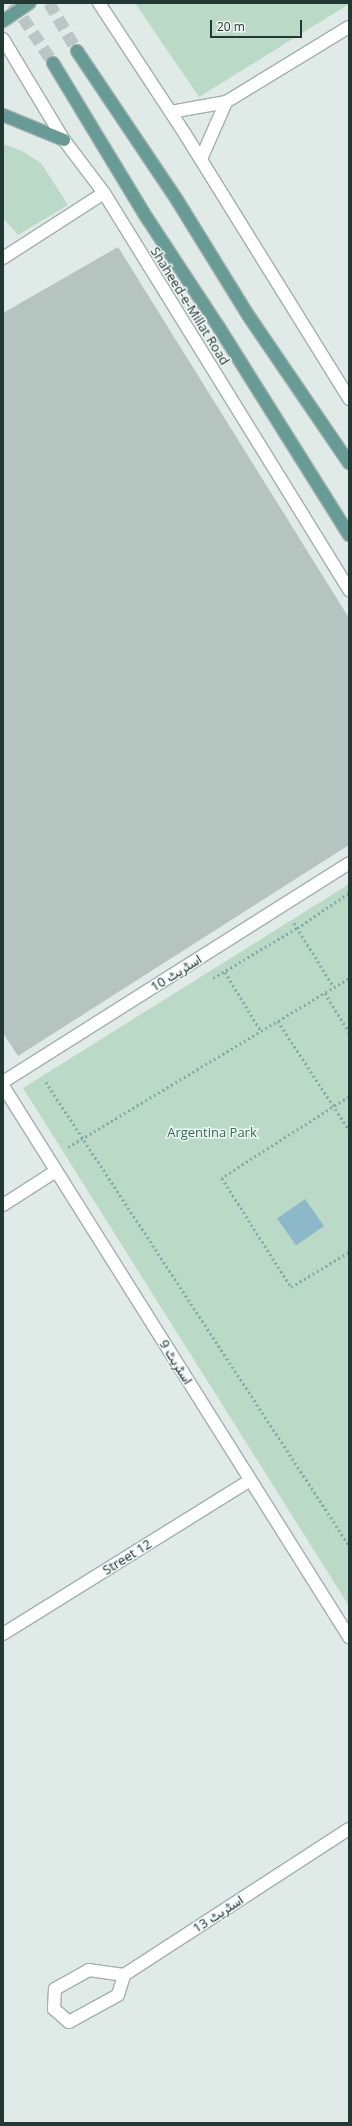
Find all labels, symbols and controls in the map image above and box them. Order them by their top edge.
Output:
scale bar [212,12,304,38]
text: 20 m [217,18,245,35]
street label: Shaheed-e-Millat Road [147,244,233,368]
street label: اسٹریٹ 10 [148,951,204,995]
park label: Argentina Park [167,1124,257,1140]
street label: اسٹریٹ 9 [156,1337,196,1387]
street label: Street 12 [100,1536,154,1578]
street label: اسٹریٹ 13 [190,1892,246,1936]

